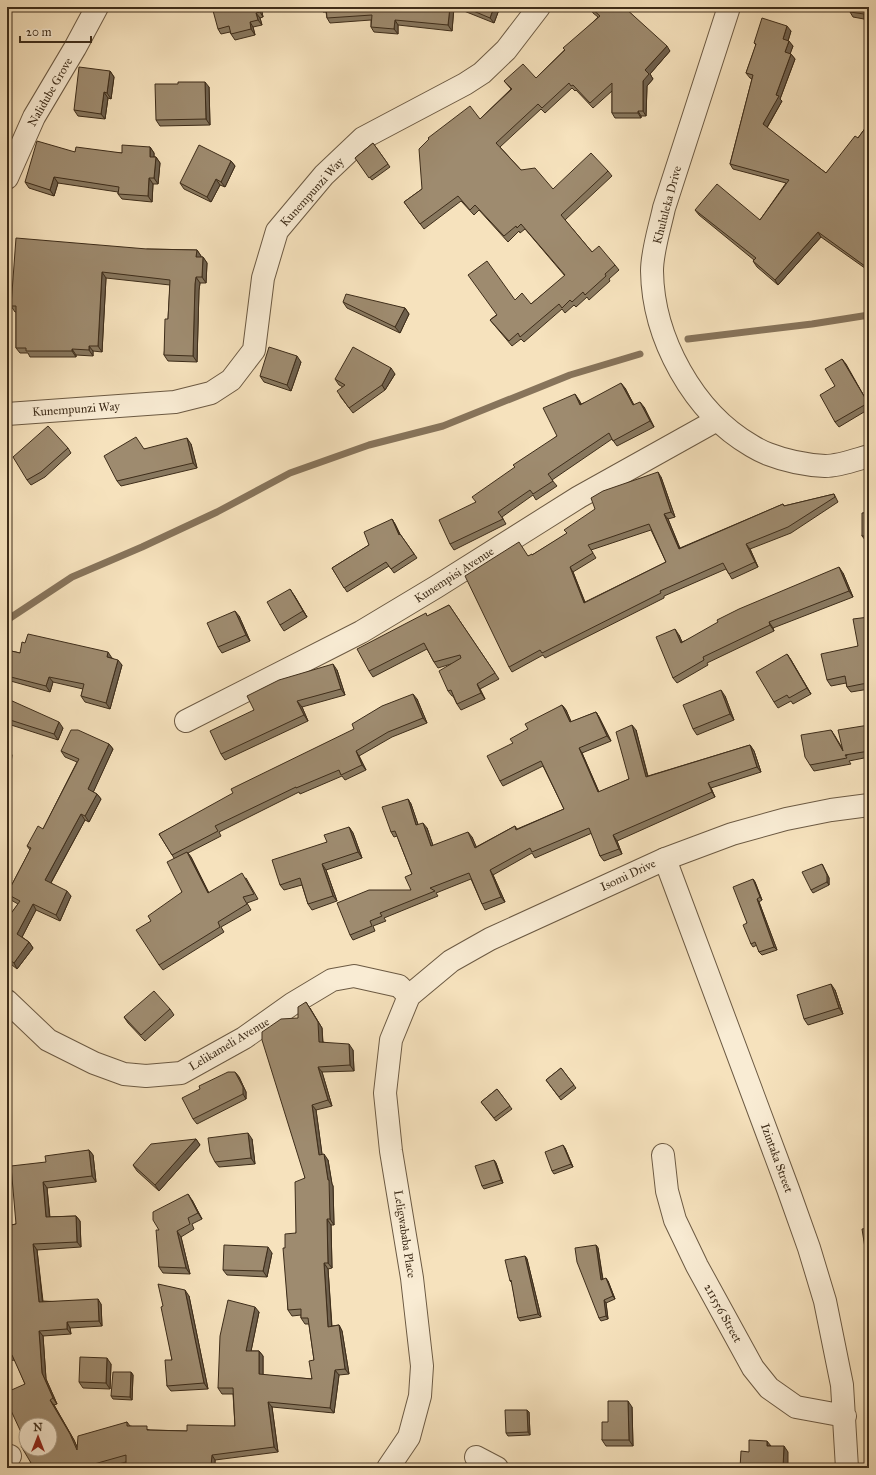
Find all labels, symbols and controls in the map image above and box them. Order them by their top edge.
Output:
scale bar [20,18,91,44]
text: 20 m [26,25,52,39]
street label: Nalidube Grove [25,55,75,129]
street label: Kunempunzi Way [277,154,347,229]
street label: Khululeka Drive [650,164,684,246]
street label: Kunempunzi Way [32,399,121,419]
street label: Kunempisi Avenue [412,544,496,606]
street label: Isomi Drive [598,856,658,894]
street label: Lelikameli Avenue [186,1015,272,1073]
street label: Izintaka Street [758,1121,796,1195]
street label: Leligwababa Place [390,1189,419,1279]
street label: 211556 Street [701,1281,745,1345]
north arrow [18,1417,58,1457]
text: N [33,1421,43,1434]

